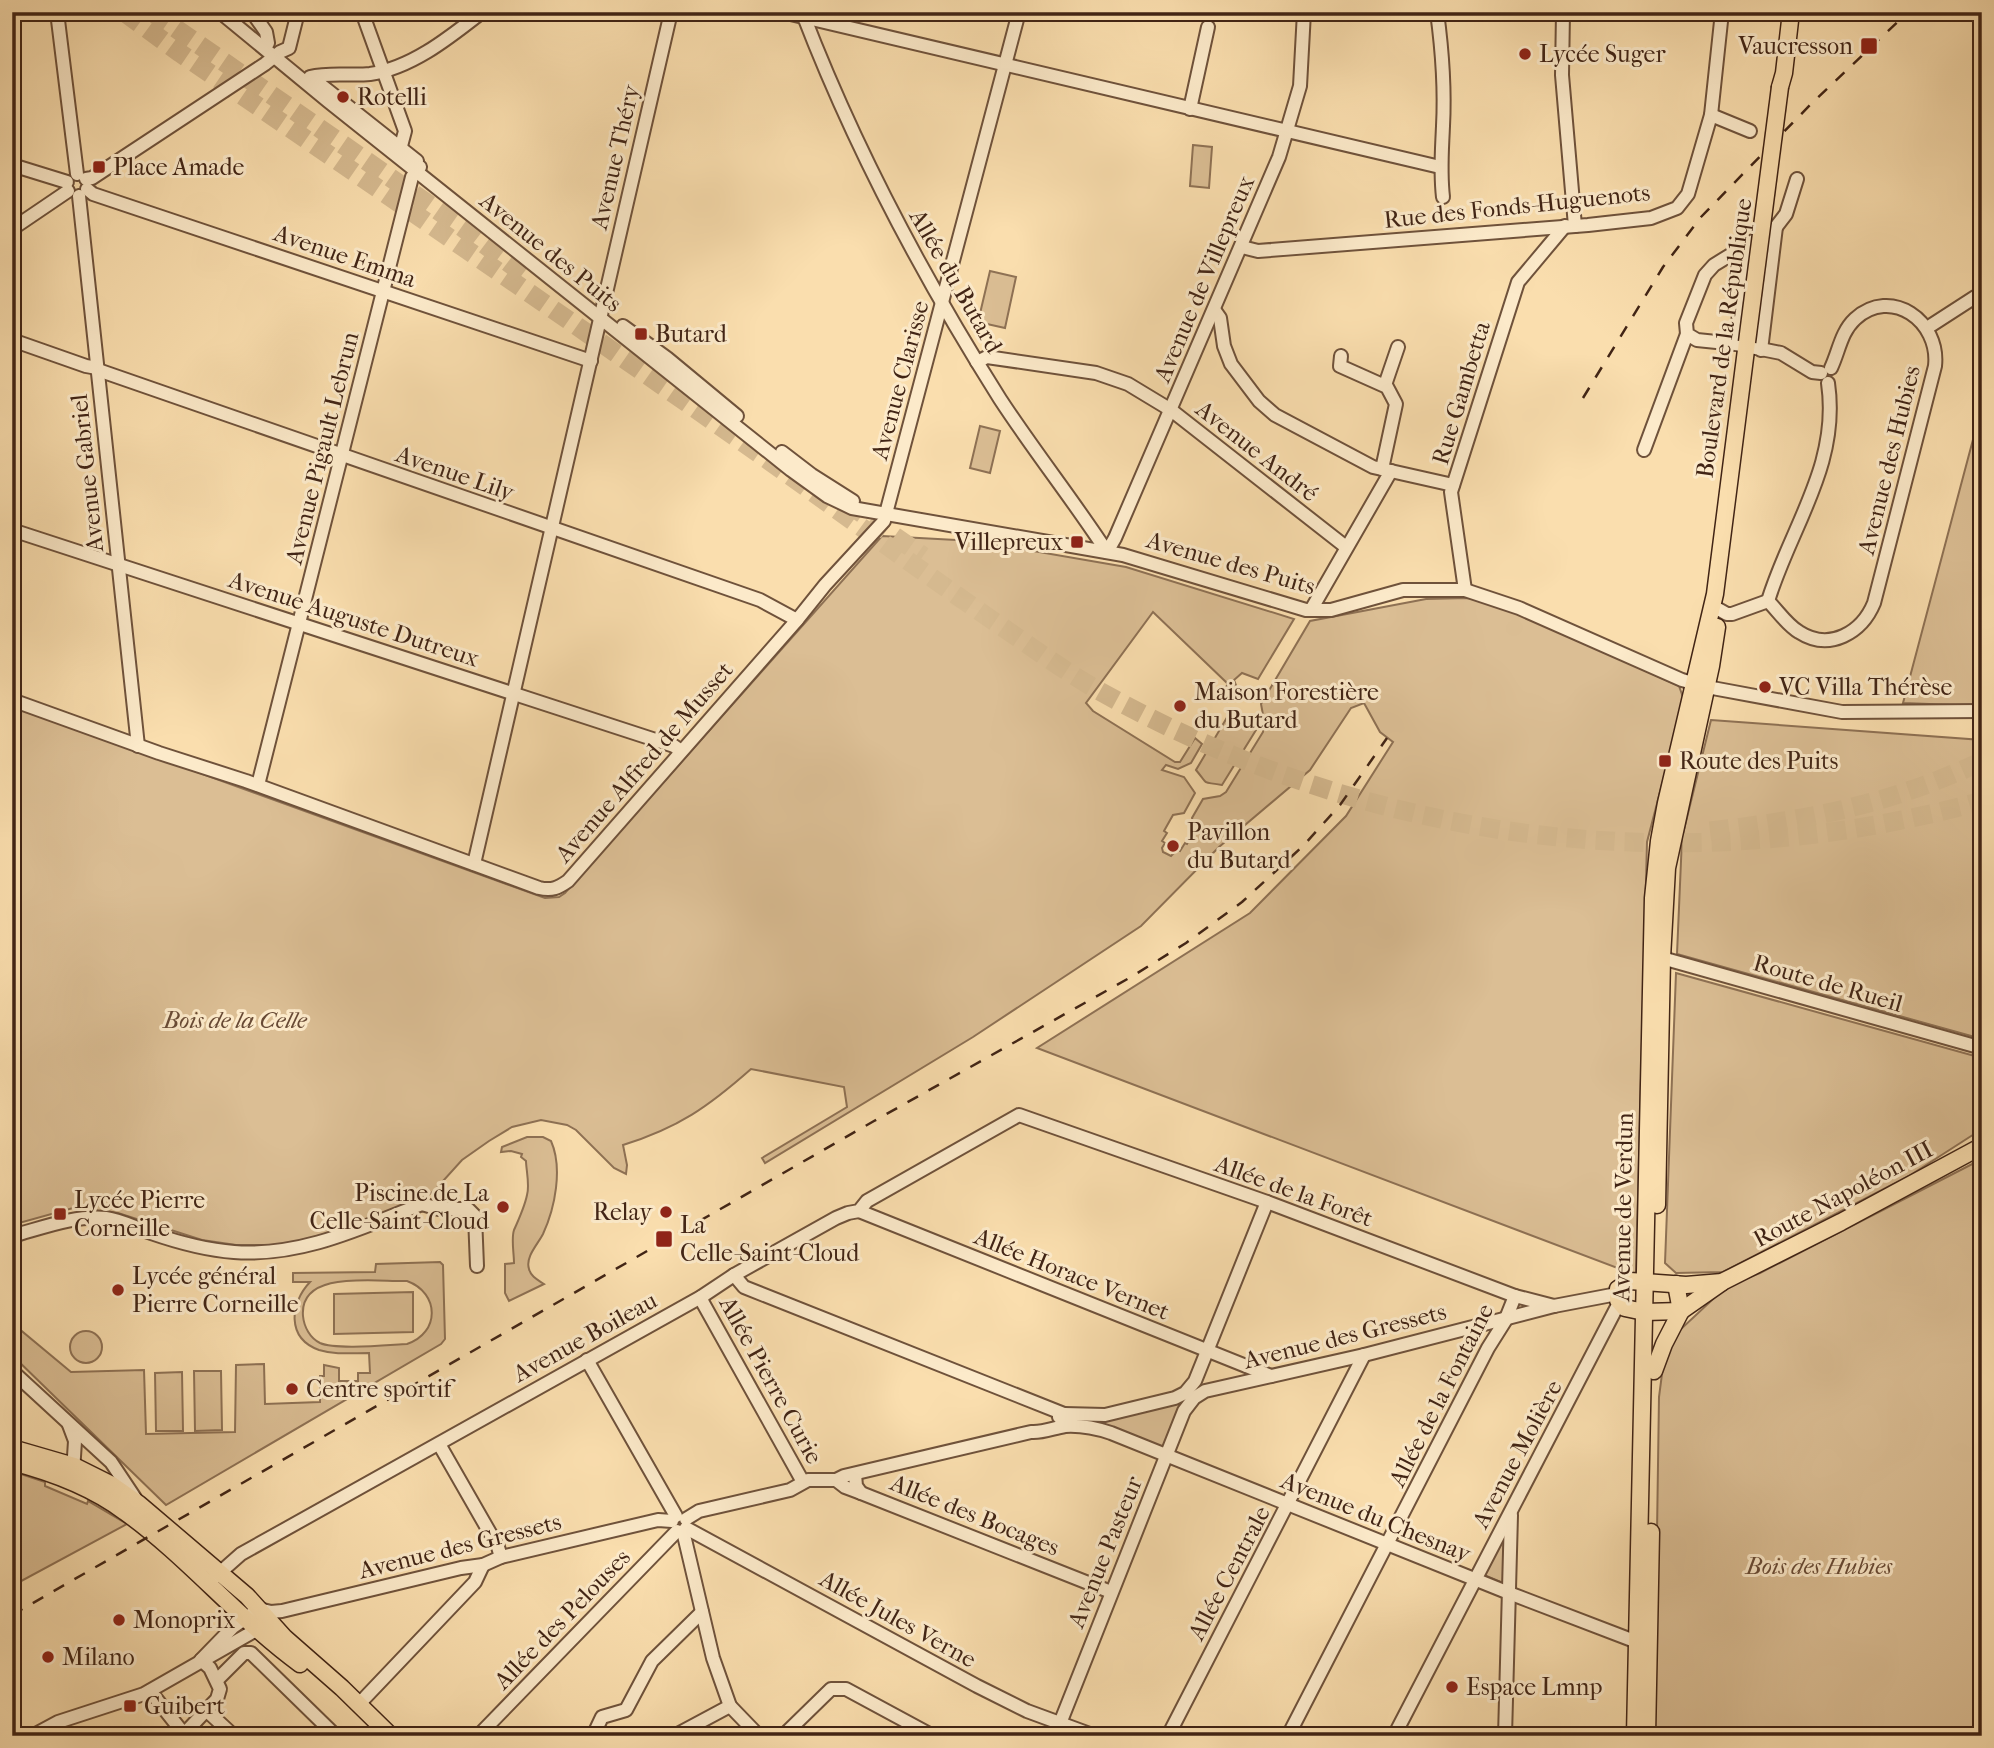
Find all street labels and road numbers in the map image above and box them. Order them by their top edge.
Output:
street label: Avenue Théry [585,81,646,233]
street label: Avenue de Villepreux [1148,171,1260,387]
street label: Rue des Fonds-Huguenots [1383,178,1652,234]
street label: Avenue des Puits [474,186,628,318]
street label: Boulevard de la République [1690,196,1758,480]
street label: Allée du Butard [903,203,1009,359]
street label: Avenue Emma [269,218,421,294]
street label: Avenue Clarisse [865,297,935,464]
street label: Rue Gambetta [1426,317,1496,468]
street label: Avenue Pigault Lebrun [279,329,364,568]
street label: Avenue des Hubies [1852,362,1926,558]
street label: Avenue Gabriel [65,392,109,554]
street label: Avenue André [1190,394,1324,507]
street label: Avenue Lily [391,439,519,507]
street label: Avenue des Puits [1143,525,1319,600]
street label: Avenue Auguste Dutreux [225,565,483,673]
street label: Avenue Alfred de Musset [549,656,739,869]
street label: Route de Rueil [1750,948,1906,1018]
street label: Avenue de Verdun [1607,1112,1639,1303]
street label: Route Napoléon III [1748,1135,1938,1253]
street label: Allée de la Forêt [1210,1149,1377,1233]
street label: Allée Horace Vernet [970,1222,1174,1326]
street label: Avenue Boileau [507,1286,662,1389]
street label: Allée Pierre Curie [713,1291,829,1469]
street label: Avenue des Gressets [1240,1297,1449,1375]
street label: Allée de la Fontaine [1382,1299,1499,1492]
street label: Avenue Molière [1466,1375,1568,1534]
street label: Avenue du Chesnay [1276,1466,1476,1568]
street label: Allée des Bocages [886,1468,1064,1562]
street label: Avenue Pasteur [1061,1471,1148,1633]
street label: Allée Centrale [1182,1501,1276,1646]
street label: Avenue des Gressets [355,1507,564,1585]
street label: Allée des Pelouses [487,1543,636,1696]
street label: Allée Jules Verne [814,1564,981,1674]

